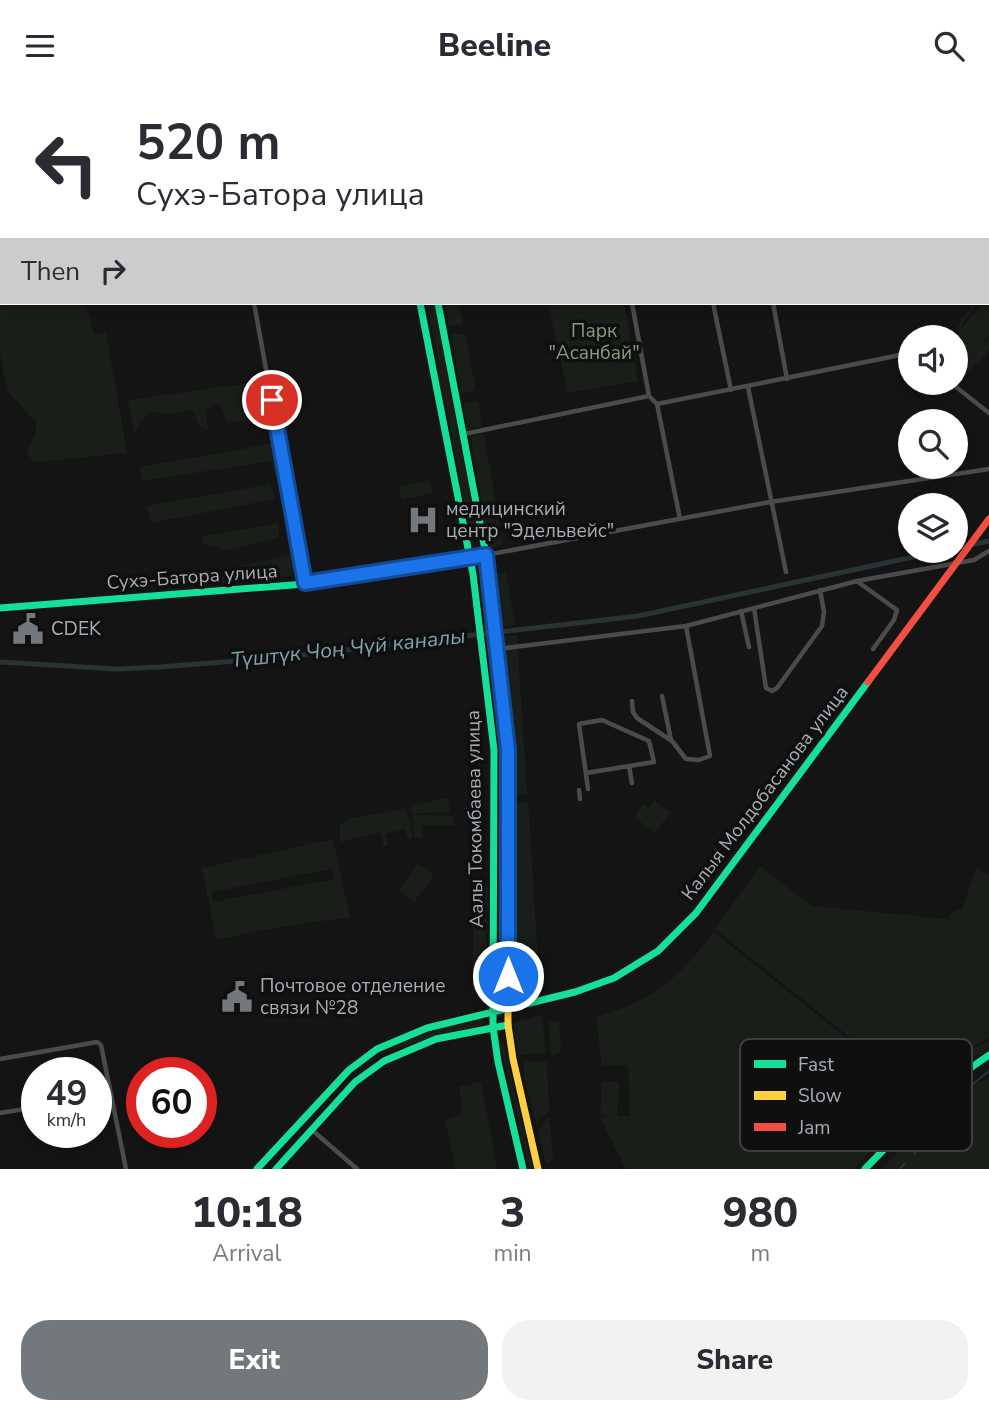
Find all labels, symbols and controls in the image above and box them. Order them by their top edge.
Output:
text: Beeline [438,24,551,67]
icon: menu [21,27,59,65]
icon: search [930,27,968,65]
text: 520 m [136,109,280,176]
icon: left [21,119,112,210]
text: Сухэ-Батора улица [136,173,425,216]
icon: right [94,252,132,290]
text: Then [21,254,80,289]
park label: Парк "Асанбай" [548,318,640,366]
map controls [898,325,968,563]
button: sound [898,325,968,395]
pin [242,370,302,430]
icon: arrive [253,381,291,419]
button: search [898,409,968,479]
button: layers [898,493,968,563]
place label: медицинский центр "Эдельвейс" [446,496,614,544]
hospital icon: медицинский центр "Эдельвейс" [406,503,440,537]
street label: Сухэ-Батора улица [106,558,278,596]
public building icon: CDEK [11,612,45,646]
place label: CDEK [51,616,102,642]
water label: Түштүк Чоң Чүй каналы [229,622,467,674]
street label: Калыя Молдобасанова улица [676,680,854,906]
street label: Аалы Токомбаева улица [460,710,490,928]
position arrow [471,939,545,1013]
place label: Почтовое отделение связи №28 [260,973,446,1021]
public building icon: Почтовое отделение связи №28 [220,980,254,1014]
legend [740,1039,972,1151]
text: Fast [798,1052,834,1078]
speed limit sign: 60 [126,1057,217,1148]
text: 49 [45,1070,88,1117]
text: Slow [798,1083,842,1109]
text: km/h [47,1108,86,1132]
text: Jam [797,1115,831,1141]
text: 10:18 [191,1185,303,1242]
text: 3 [500,1185,525,1242]
text: 980 [723,1185,798,1242]
text: Arrival [212,1238,281,1269]
text: min [494,1238,532,1269]
text: m [750,1238,770,1269]
button: Exit [21,1320,488,1400]
button: Share [502,1320,968,1400]

